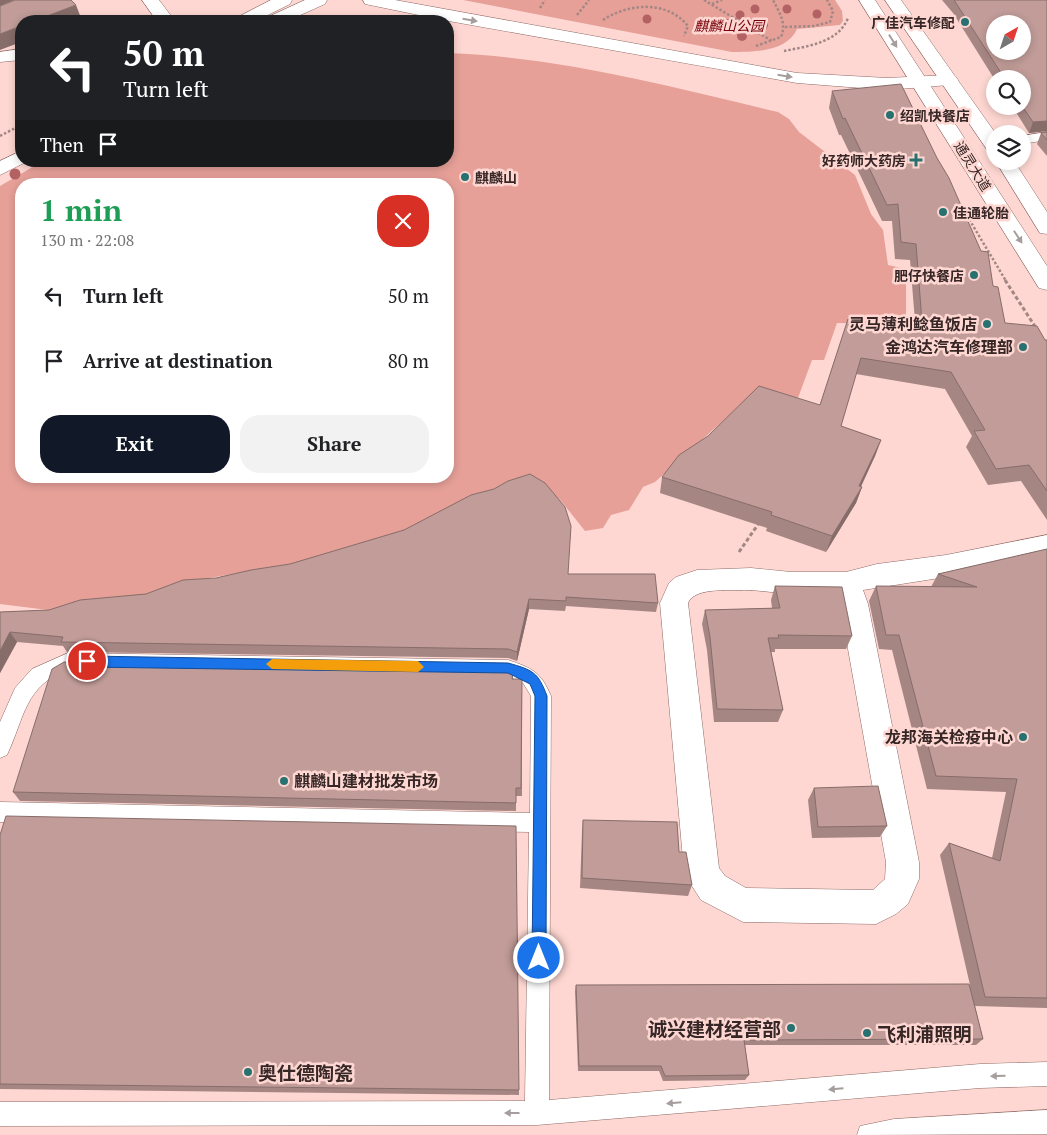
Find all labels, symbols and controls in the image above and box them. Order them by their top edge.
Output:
place label: 广佳汽车修配 [871,13,955,32]
north arrow [986,15,1031,60]
map controls [986,15,1031,170]
one-way arrow [462,16,478,24]
park label: 麒麟山公园 [694,16,766,35]
marker: 广佳汽车修配 [959,16,971,28]
text: 50 m [123,30,204,76]
one-way arrow [889,34,898,48]
icon: left [40,35,105,100]
button: search [986,70,1031,115]
one-way arrow [777,73,793,81]
text: Turn left [123,74,209,103]
place label: 绍凯快餐店 [900,106,970,125]
marker: 绍凯快餐店 [884,109,896,121]
button: layers [986,125,1031,170]
icon: arrive [94,130,122,158]
text: Then [40,132,84,157]
street label: 通灵大道 [950,137,996,195]
place label: 好药师大药房 [822,151,906,170]
marker: 好药师大药房 [910,154,922,166]
place label: 麒麟山 [475,168,517,187]
marker: 麒麟山 [459,171,471,183]
text: 1 min [40,190,122,230]
button: close [377,195,429,247]
place label: 佳通轮胎 [953,203,1009,222]
marker: 佳通轮胎 [937,206,949,218]
text: 130 m · 22:08 [40,229,134,251]
one-way arrow [1013,230,1023,244]
place label: 肥仔快餐店 [894,266,964,285]
marker: 肥仔快餐店 [968,269,980,281]
icon: left [40,282,68,310]
text: Turn left [83,283,164,308]
text: 50 m [388,283,429,308]
place label: 灵马薄利鲶鱼饭店 [849,313,977,335]
marker: 灵马薄利鲶鱼饭店 [981,318,993,330]
place label: 金鸿达汽车修理部 [885,336,1013,358]
marker: 金鸿达汽车修理部 [1017,341,1029,353]
icon: arrive [40,347,68,375]
text: Arrive at destination [83,348,272,373]
text: 80 m [388,348,429,373]
button: Exit [40,415,230,473]
button: Share [240,415,429,473]
pin [66,640,108,682]
icon: arrive [73,647,101,675]
place label: 龙邦海关检疫中心 [885,726,1013,748]
marker: 龙邦海关检疫中心 [1017,731,1029,743]
place label: 麒麟山建材批发市场 [294,770,438,792]
marker: 麒麟山建材批发市场 [278,775,290,787]
position arrow [512,931,564,983]
place label: 诚兴建材经营部 [648,1016,781,1041]
place label: 飞利浦照明 [877,1021,972,1046]
marker: 诚兴建材经营部 [785,1022,797,1034]
marker: 飞利浦照明 [861,1027,873,1039]
place label: 奥仕德陶瓷 [258,1060,353,1085]
marker: 奥仕德陶瓷 [242,1066,254,1078]
one-way arrow [990,1072,1006,1080]
one-way arrow [828,1085,844,1093]
one-way arrow [666,1099,682,1107]
one-way arrow [504,1109,520,1117]

